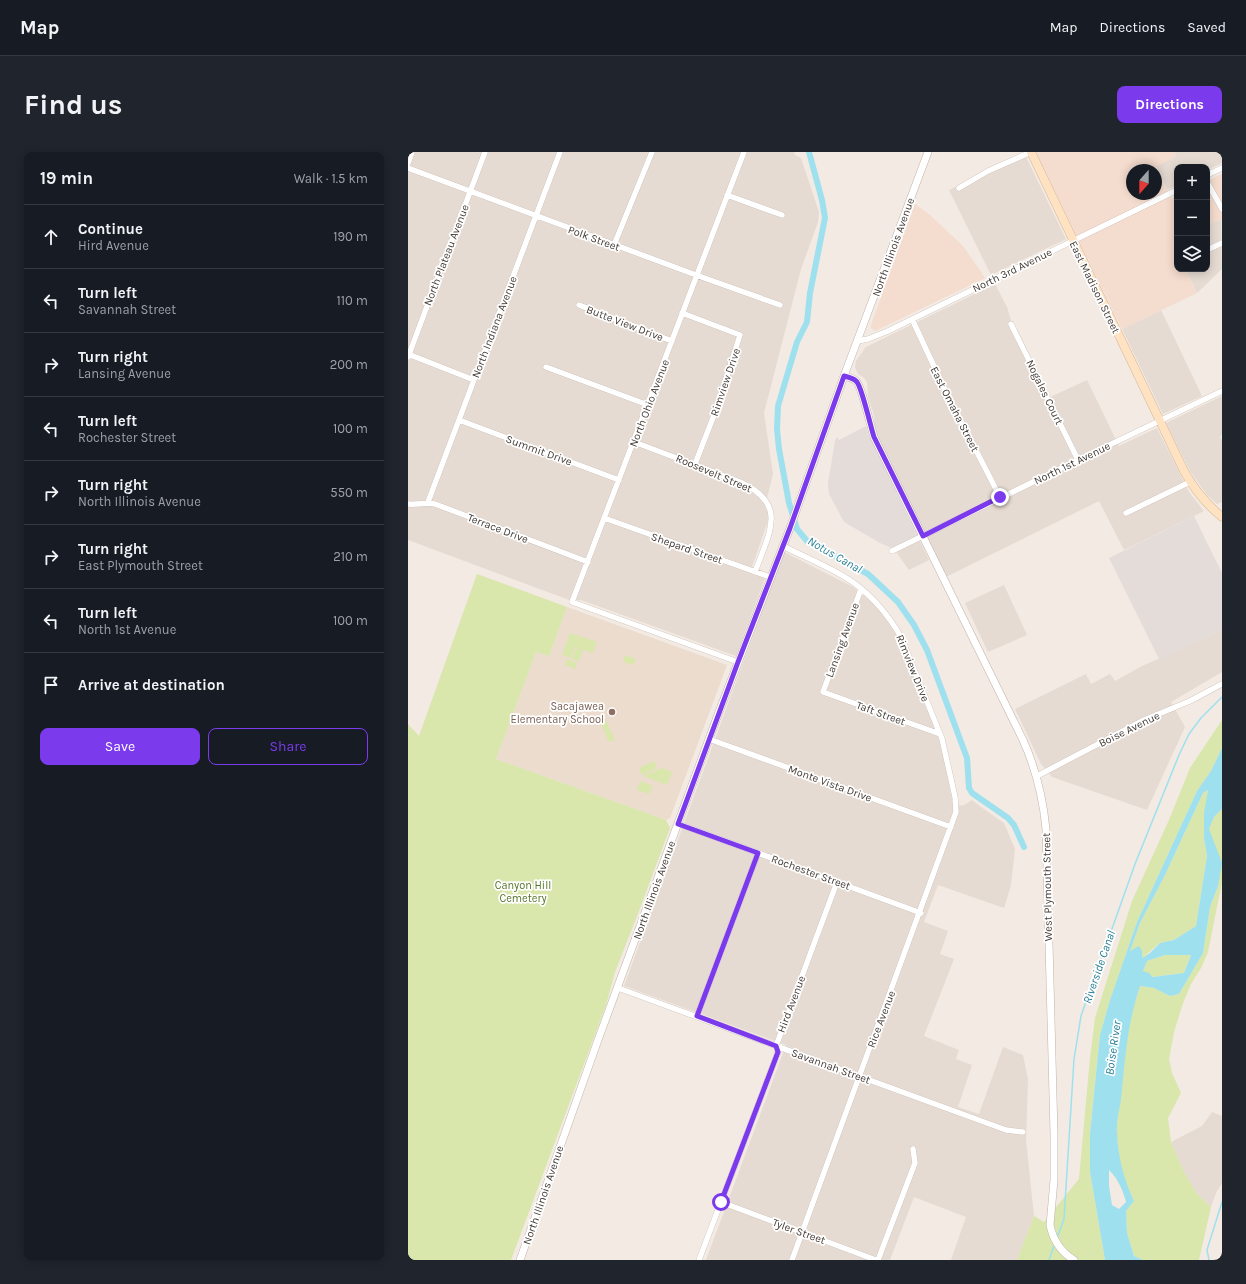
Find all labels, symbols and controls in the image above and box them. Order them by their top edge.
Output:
text: Map [20,17,59,39]
text: Map [1050,19,1078,36]
text: Directions [1100,19,1165,36]
text: Saved [1187,19,1226,36]
button: Directions [1117,86,1222,123]
text: Find us [24,88,123,121]
north arrow [1126,164,1162,200]
map controls [1174,164,1210,272]
button: + [1174,164,1210,200]
text: 19 min [40,168,93,188]
text: Walk · 1.5 km [294,171,368,186]
street label: North Illinois Avenue [870,196,917,298]
button: − [1174,200,1210,236]
street label: North Plateau Avenue [421,202,472,308]
text: Continue [78,220,143,238]
street label: Polk Street [566,223,622,254]
icon: ahead [40,226,62,248]
text: 190 m [333,229,368,244]
button: layers [1174,236,1210,272]
text: Hird Avenue [78,238,149,253]
street label: East Madison Street [1067,239,1123,336]
street label: North 3rd Avenue [970,245,1054,295]
street label: North Indiana Avenue [469,274,520,380]
text: Turn left [78,284,137,302]
icon: left [40,290,62,312]
text: 110 m [336,293,368,308]
text: Savannah Street [78,302,176,317]
street label: Butte View Drive [584,303,665,344]
street label: Rimview Drive [708,346,743,418]
text: Turn right [78,348,148,366]
icon: right [40,354,62,376]
text: 200 m [330,357,368,372]
street label: North Ohio Avenue [627,357,672,449]
street label: Nogales Court [1023,358,1066,427]
street label: East Omaha Street [927,365,982,454]
text: Lansing Avenue [78,366,171,381]
text: Turn left [78,412,137,430]
icon: left [40,418,62,440]
text: 100 m [333,421,368,436]
text: Rochester Street [78,430,176,445]
street label: Summit Drive [504,432,574,469]
street label: North 1st Avenue [1032,439,1113,488]
street label: Roosevelt Street [674,452,754,495]
text: Turn right [78,476,148,494]
icon: right [40,482,62,504]
text: 550 m [330,485,368,500]
route end [991,488,1009,506]
text: North Illinois Avenue [78,494,201,509]
street label: Terrace Drive [466,511,530,546]
street label: Shepard Street [649,530,724,567]
water label: Notus Canal [805,534,865,576]
text: Turn right [78,540,148,558]
icon: right [40,546,62,568]
text: 210 m [333,549,368,564]
text: East Plymouth Street [78,558,203,573]
street label: Lansing Avenue [823,601,862,679]
text: Turn left [78,604,137,622]
icon: left [40,610,62,632]
text: 100 m [333,613,368,628]
text: North 1st Avenue [78,622,176,637]
street label: Rimview Drive [893,633,932,704]
icon: arrive [40,674,62,696]
text: Arrive at destination [78,676,225,694]
street label: Taft Street [854,699,907,728]
place label: Sacajawea Elementary School [511,700,604,726]
marker: Sacajawea Elementary School [607,707,617,717]
street label: Boise Avenue [1097,709,1162,750]
button: Save [40,728,200,765]
button: Share [208,728,368,765]
street label: Monte Vista Drive [786,762,874,805]
street label: West Plymouth Street [1040,833,1055,941]
street label: North Illinois Avenue [631,839,678,941]
street label: Rochester Street [770,852,852,893]
park label: Canyon Hill Cemetery [495,879,551,905]
water label: Riverside Canal [1080,928,1118,1006]
street label: Hird Avenue [775,974,808,1034]
street label: Rice Avenue [865,988,898,1050]
water label: Boise River [1102,1019,1124,1076]
street label: Savannah Street [790,1046,872,1087]
street label: North Illinois Avenue [520,1144,567,1246]
route start [712,1193,730,1211]
street label: Tyler Street [771,1216,827,1247]

